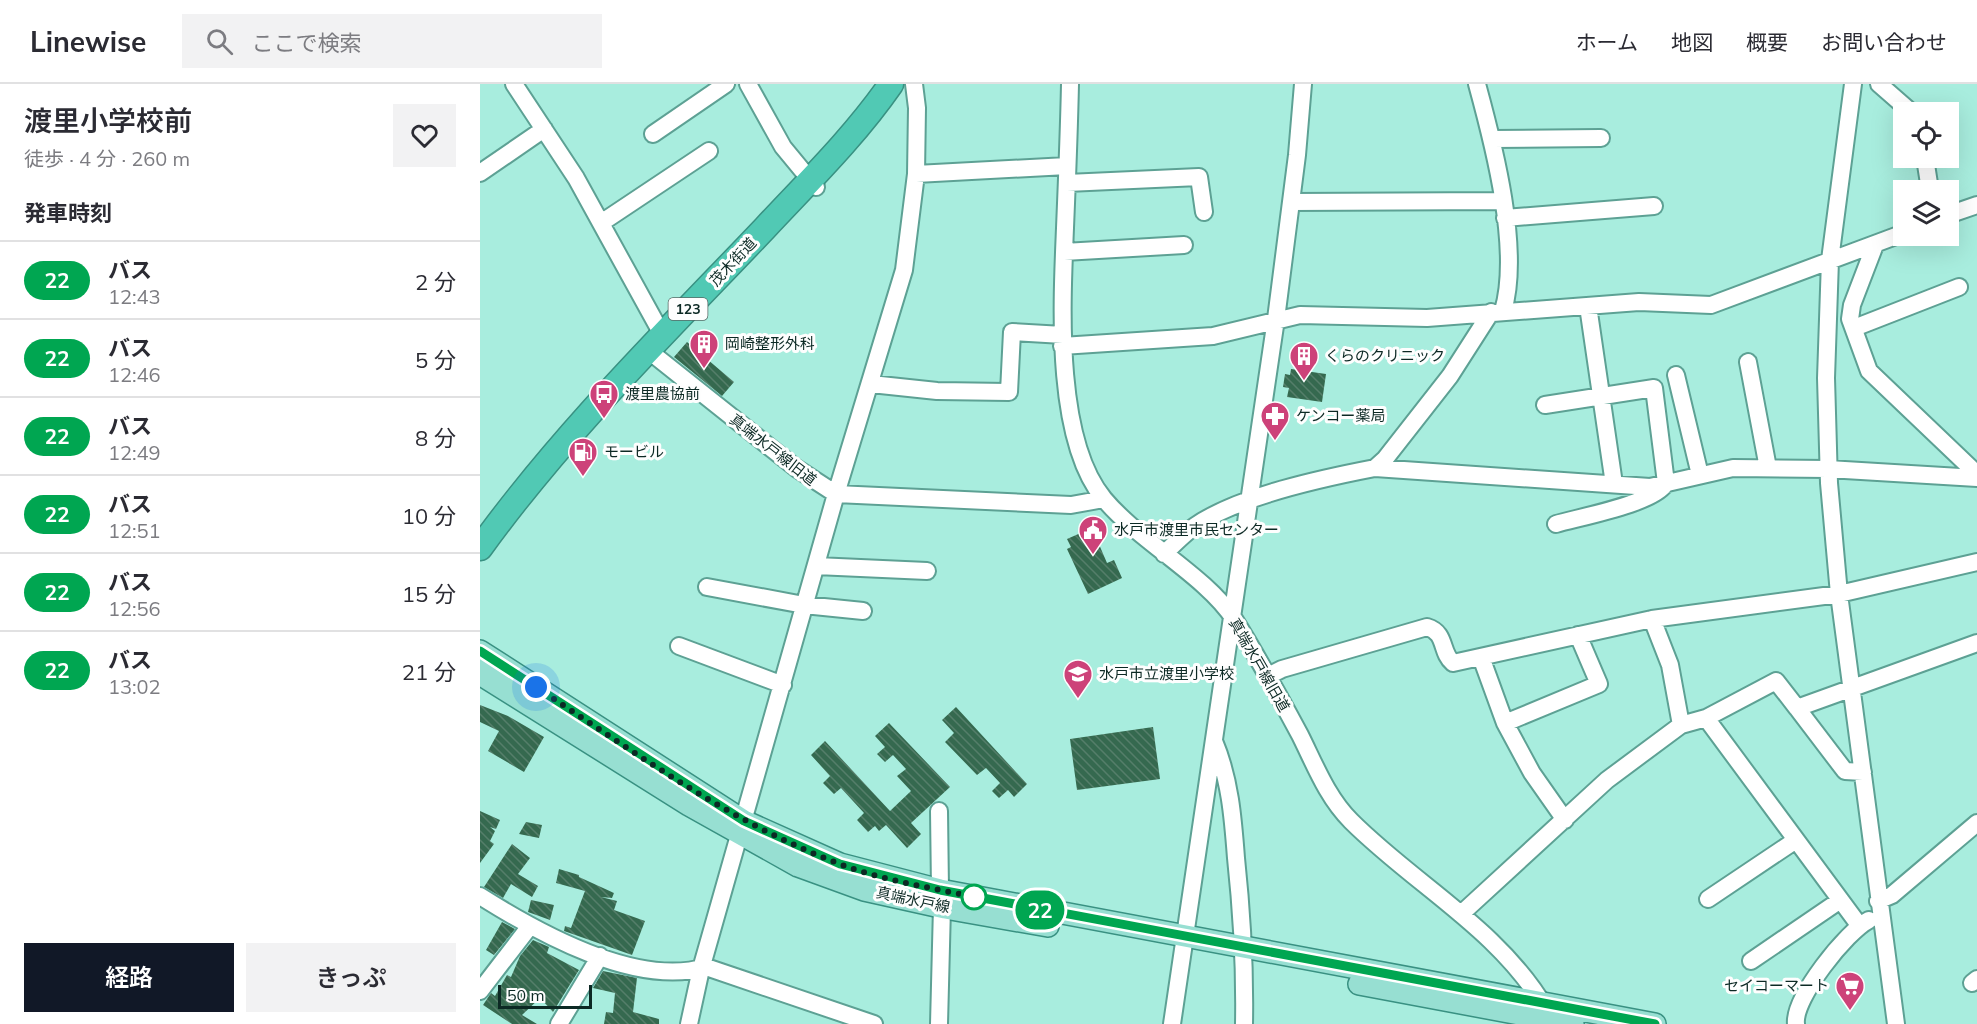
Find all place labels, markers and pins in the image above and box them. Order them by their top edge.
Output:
building icon: 岡崎整形外科 [688,328,720,370]
place label: 岡崎整形外科 [725,334,815,353]
building icon: くらのクリニック [1288,340,1320,382]
place label: くらのクリニック [1325,346,1445,365]
bus stop icon: 渡里農協前 [588,378,620,420]
place label: 渡里農協前 [625,384,700,403]
pharmacy icon: ケンコー薬局 [1259,400,1291,442]
place label: ケンコー薬局 [1296,406,1386,425]
fuel station icon: モービル [567,436,599,478]
place label: モービル [604,442,664,461]
public building icon: 水戸市渡里市民センター [1077,514,1109,556]
place label: 水戸市渡里市民センター [1114,520,1279,539]
school or university icon: 水戸市立渡里小学校 [1062,658,1094,700]
place label: 水戸市立渡里小学校 [1099,664,1234,683]
unlabelled marker [961,884,987,910]
supermarket icon: セイコーマート [1834,970,1866,1012]
place label: セイコーマート [1724,976,1829,995]

